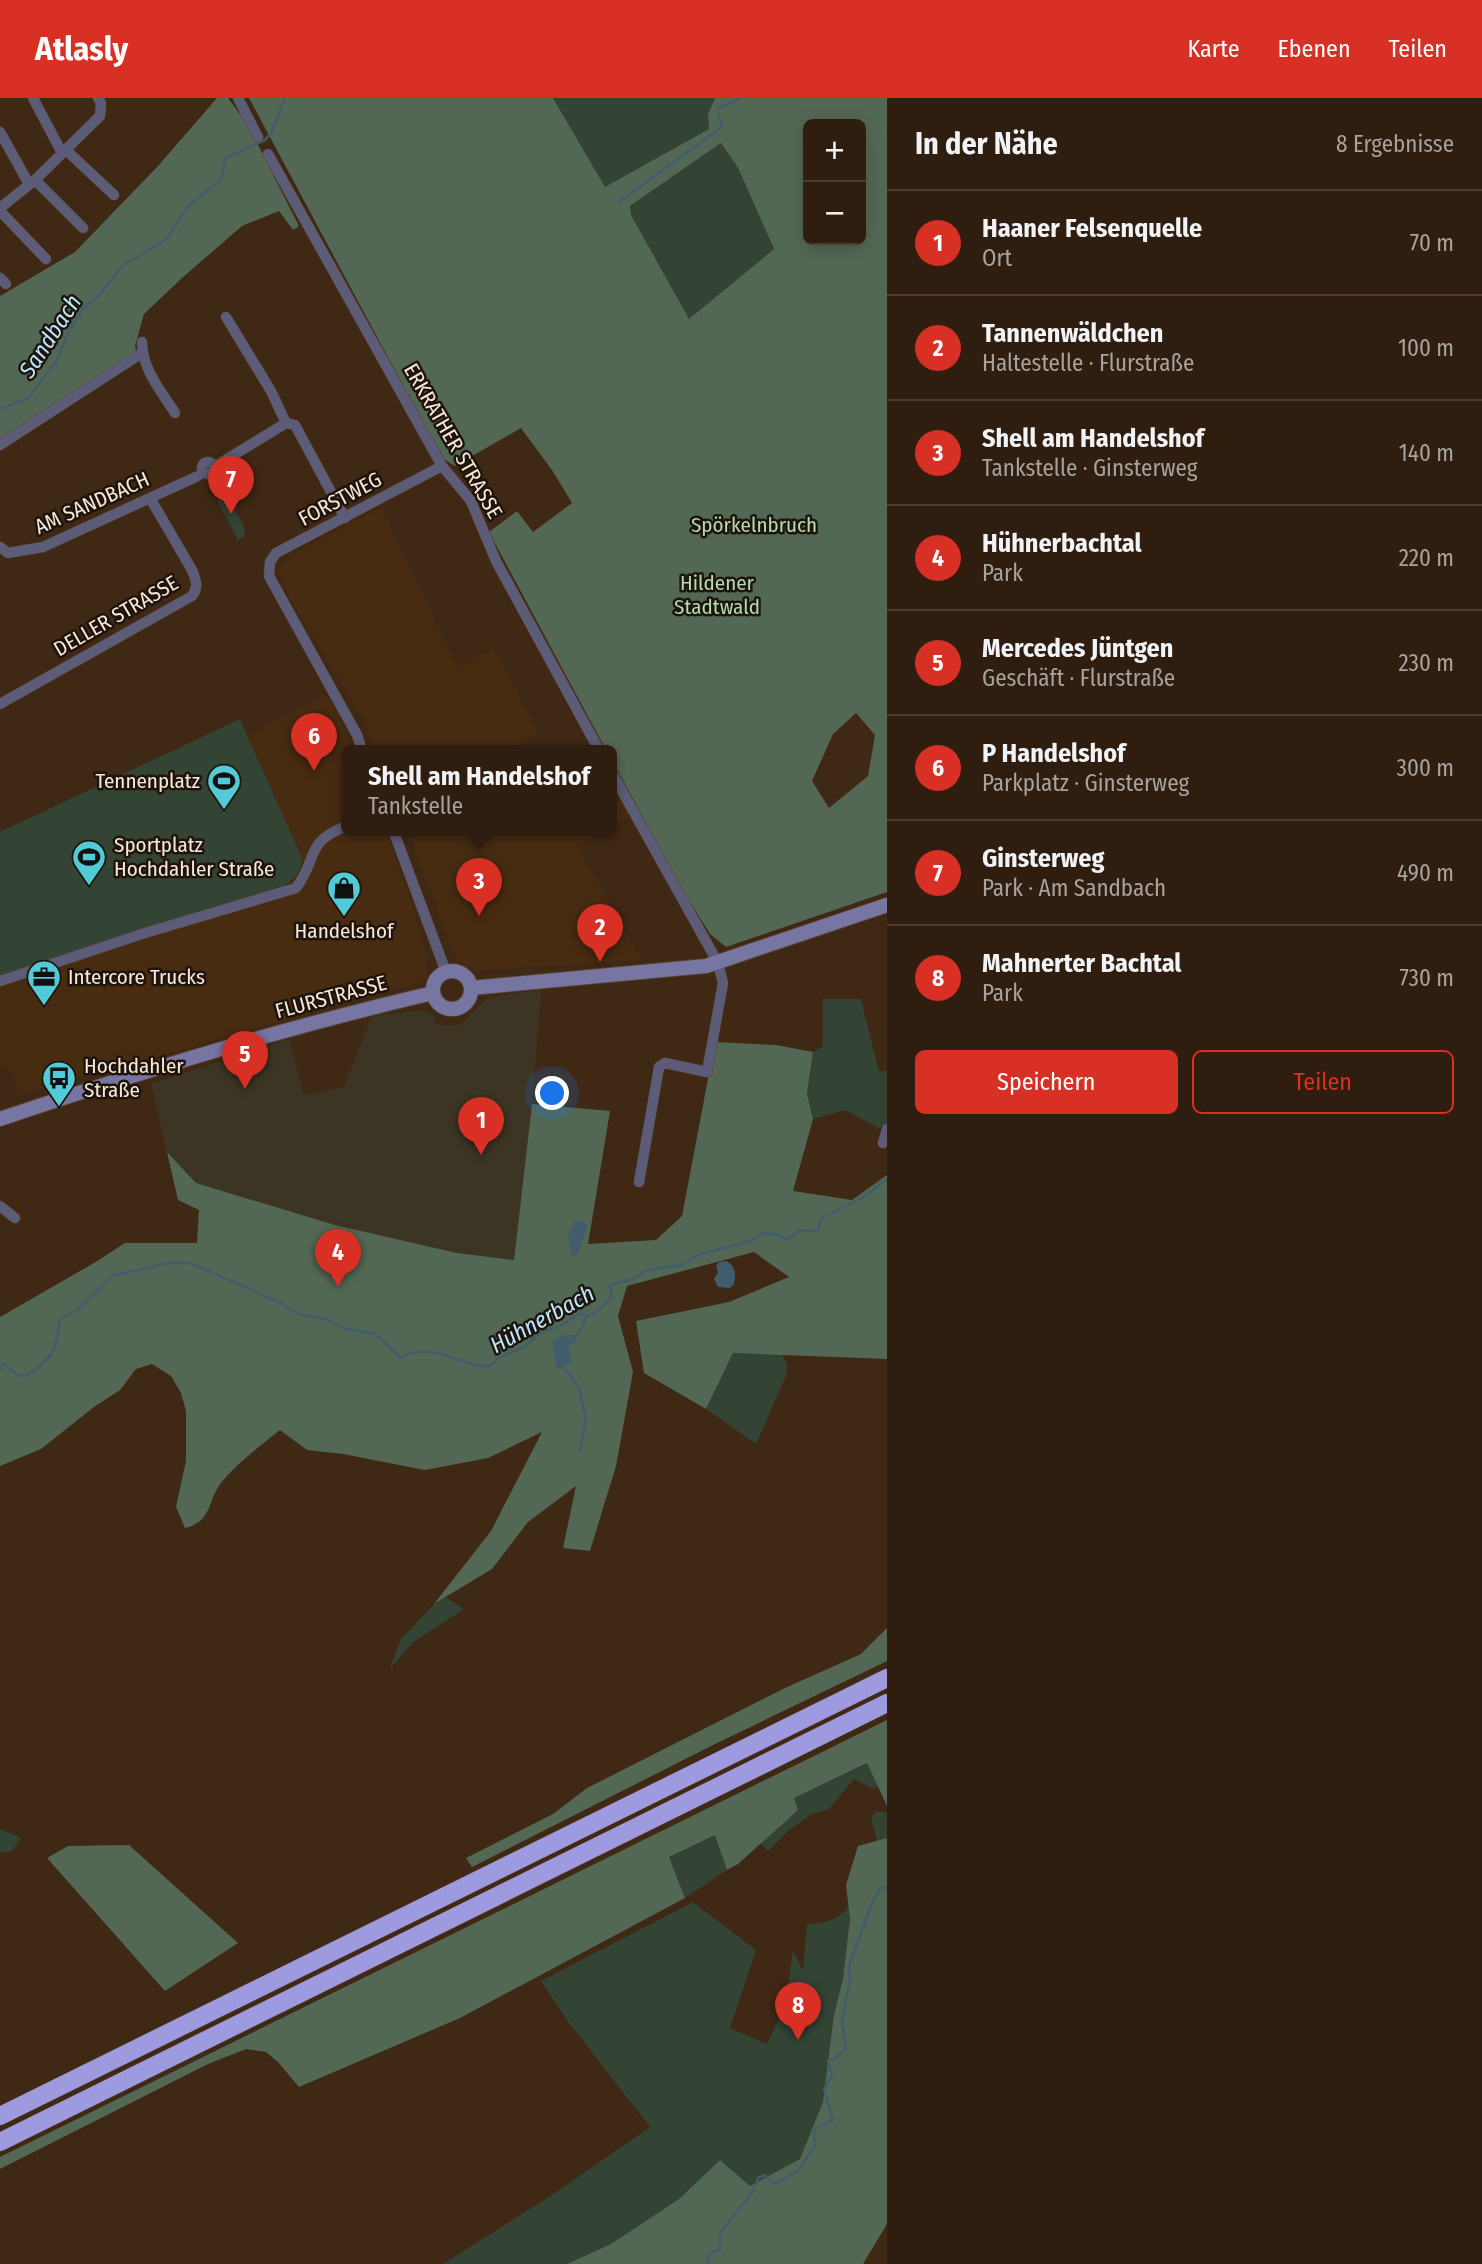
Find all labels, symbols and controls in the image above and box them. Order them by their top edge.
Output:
text: Atlasly [35,29,128,69]
text: Karte [1188,35,1240,63]
text: Ebenen [1278,35,1351,63]
text: Teilen [1389,35,1447,63]
map controls [803,119,866,245]
button: + [803,119,866,182]
text: In der Nähe [915,126,1058,162]
text: 8 Ergebnisse [1336,130,1454,158]
button: − [803,182,866,245]
text: Haaner Felsenquelle [982,213,1202,244]
text: 1 [933,229,943,257]
text: 70 m [1410,229,1454,257]
text: Ort [982,244,1012,272]
water label: Sandbach [12,289,87,384]
text: Tannenwäldchen [982,318,1163,349]
text: 2 [933,334,943,362]
text: 100 m [1398,334,1454,362]
text: Haltestelle · Flurstraße [982,349,1194,377]
street label: ERKRATHER STRASSE [398,359,508,523]
text: Shell am Handelshof [982,423,1204,454]
text: 3 [933,439,943,467]
text: 140 m [1399,439,1454,467]
text: Tankstelle · Ginsterweg [982,454,1198,482]
pin: 7 [208,456,254,514]
street label: AM SANDBACH [31,466,153,540]
street label: FORSTWEG [294,466,386,532]
park label: Spörkelnbruch [691,512,817,538]
text: Hühnerbachtal [982,528,1142,559]
text: 4 [932,544,944,572]
text: 220 m [1399,544,1454,572]
text: Park [982,559,1023,587]
street label: DELLER STRASSE [49,570,183,662]
park label: Hildener Stadtwald [674,570,760,620]
text: Mercedes Jüntgen [982,633,1173,664]
text: 5 [932,649,944,677]
text: 230 m [1398,649,1454,677]
text: Geschäft · Flurstraße [982,664,1175,692]
pin: 6 [291,713,337,771]
text: P Handelshof [982,738,1126,769]
popup [341,745,617,836]
text: 6 [932,754,944,782]
text: 300 m [1397,754,1454,782]
text: Shell am Handelshof [368,761,590,792]
sports icon: Tennenplatz [205,762,243,811]
place label: Tennenplatz [95,768,200,794]
text: Parkplatz · Ginsterweg [982,769,1189,797]
text: Tankstelle [368,792,463,820]
place label: Sportplatz Hochdahler Straße [114,832,274,882]
sports icon: Sportplatz Hochdahler Straße [70,838,108,887]
text: Ginsterweg [982,843,1104,874]
pin: 3 [456,858,502,916]
text: 7 [933,859,943,887]
text: 490 m [1397,859,1454,887]
shop icon: Handelshof [325,869,363,918]
text: Park · Am Sandbach [982,874,1166,902]
pin: 2 [577,904,623,962]
place label: Handelshof [295,918,395,944]
text: Mahnerter Bachtal [982,948,1181,979]
office icon: Intercore Trucks [25,958,63,1007]
place label: Intercore Trucks [68,964,205,990]
text: 8 [932,964,944,992]
text: 730 m [1399,964,1454,992]
street label: FLURSTRASSE [272,970,390,1024]
text: Park [982,979,1023,1007]
pin: 5 [222,1031,268,1089]
button: Speichern [915,1050,1178,1114]
button: Teilen [1192,1050,1454,1114]
place label: Hochdahler Straße [84,1053,184,1103]
bus stop icon: Hochdahler Straße [40,1059,78,1108]
your location [535,1076,569,1110]
pin: 1 [458,1097,504,1155]
pin: 4 [315,1229,361,1287]
water label: Hühnerbach [485,1279,599,1359]
pin: 8 [775,1982,821,2040]

